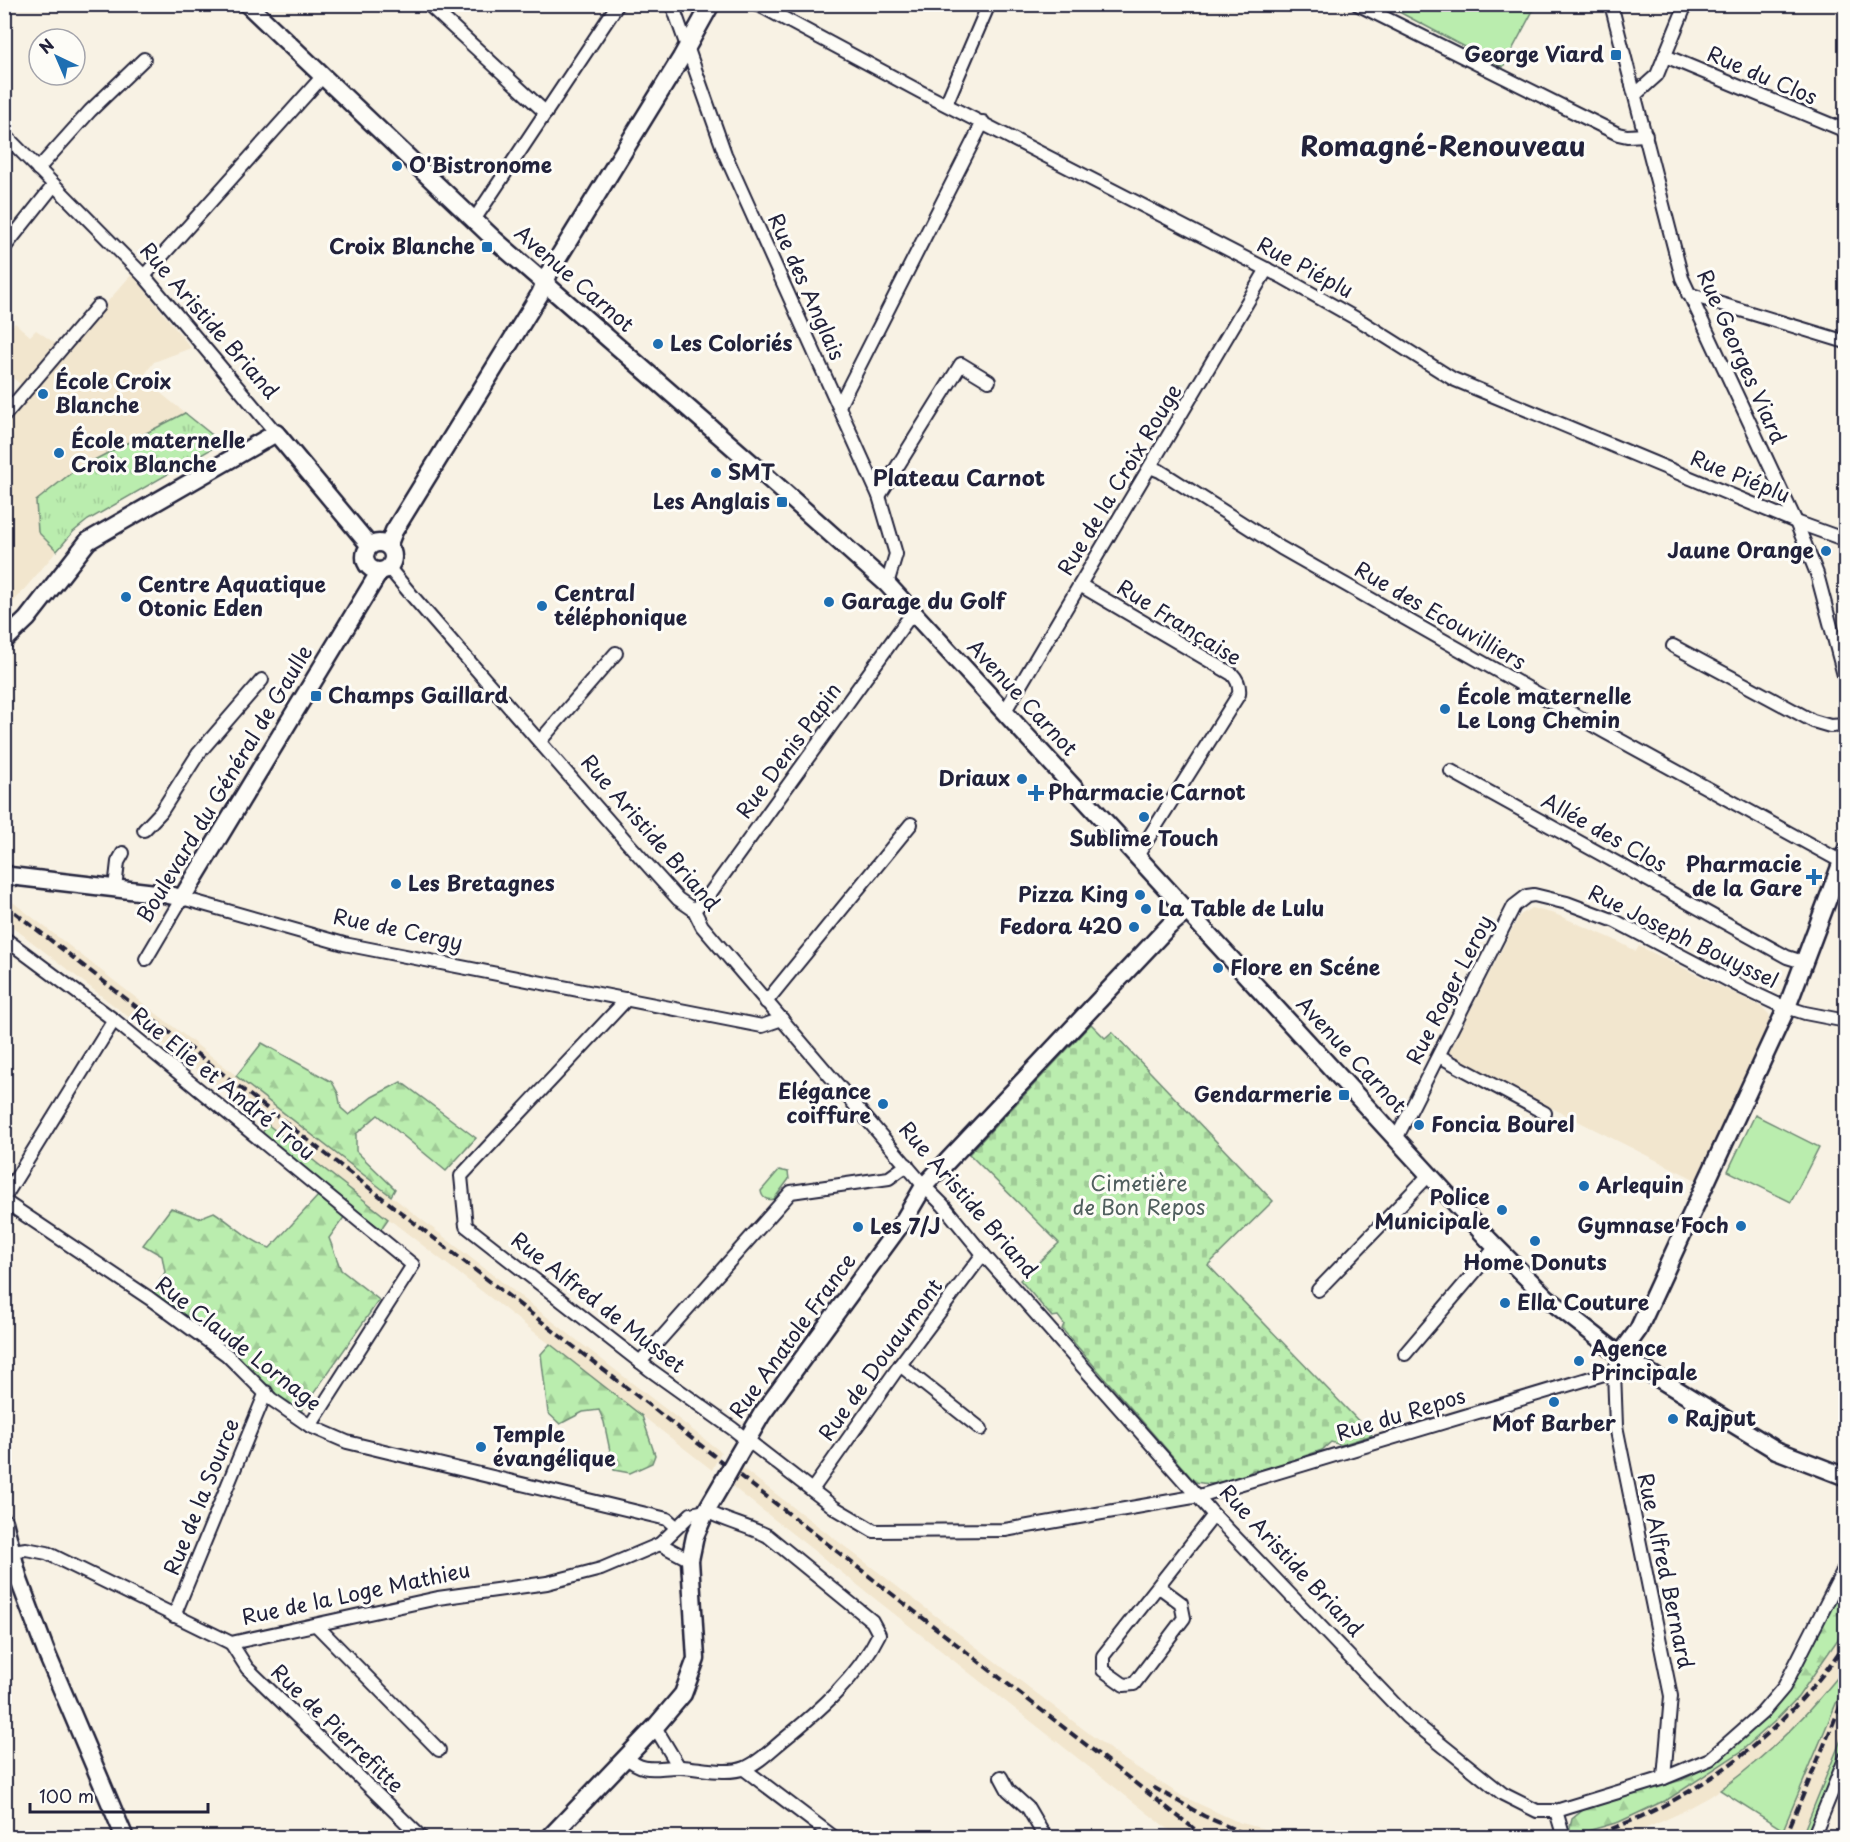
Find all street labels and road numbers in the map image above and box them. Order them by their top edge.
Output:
street label: Rue du Clos [1703,37,1823,112]
street label: Rue des Anglais [761,208,855,365]
street label: Avenue Carnot [508,216,642,339]
street label: Rue Piéplu [1252,227,1360,305]
street label: Rue Aristide Briand [133,234,288,405]
street label: Rue Georges Viard [1690,264,1796,449]
street label: Rue de la Croix Rouge [1048,377,1188,581]
street label: Rue Piéplu [1686,441,1795,510]
street label: Rue des Ecouvilliers [1349,552,1533,676]
street label: Rue Française [1112,570,1249,672]
street label: Avenue Carnot [961,631,1086,762]
street label: Boulevard du Général de Gaulle [128,638,319,928]
street label: Rue Denis Papin [727,675,848,824]
street label: Rue Aristide Briand [574,746,729,917]
street label: Allée des Clos [1536,784,1674,879]
street label: Rue Joseph Bouyssel [1583,875,1784,995]
street label: Rue de Cergy [331,899,466,957]
street label: Rue Roger Leroy [1397,909,1500,1070]
street label: Avenue Carnot [1290,988,1415,1119]
street label: Rue Elie et André Trou [125,998,323,1167]
street label: Rue Aristide Briand [892,1113,1047,1284]
street label: Rue Alfred de Musset [505,1223,693,1380]
street label: Rue Anatole France [720,1245,862,1424]
street label: Rue Claude Lornage [149,1267,329,1417]
street label: Rue de Douaumont [810,1271,949,1447]
street label: Rue du Repos [1332,1378,1469,1448]
street label: Rue de la Source [154,1413,246,1579]
street label: Rue Alfred Bernard [1631,1470,1703,1671]
street label: Rue Aristide Briand [1213,1476,1372,1643]
street label: Rue de la Loge Mathieu [239,1552,473,1632]
street label: Rue de Pierrefitte [265,1656,412,1800]

